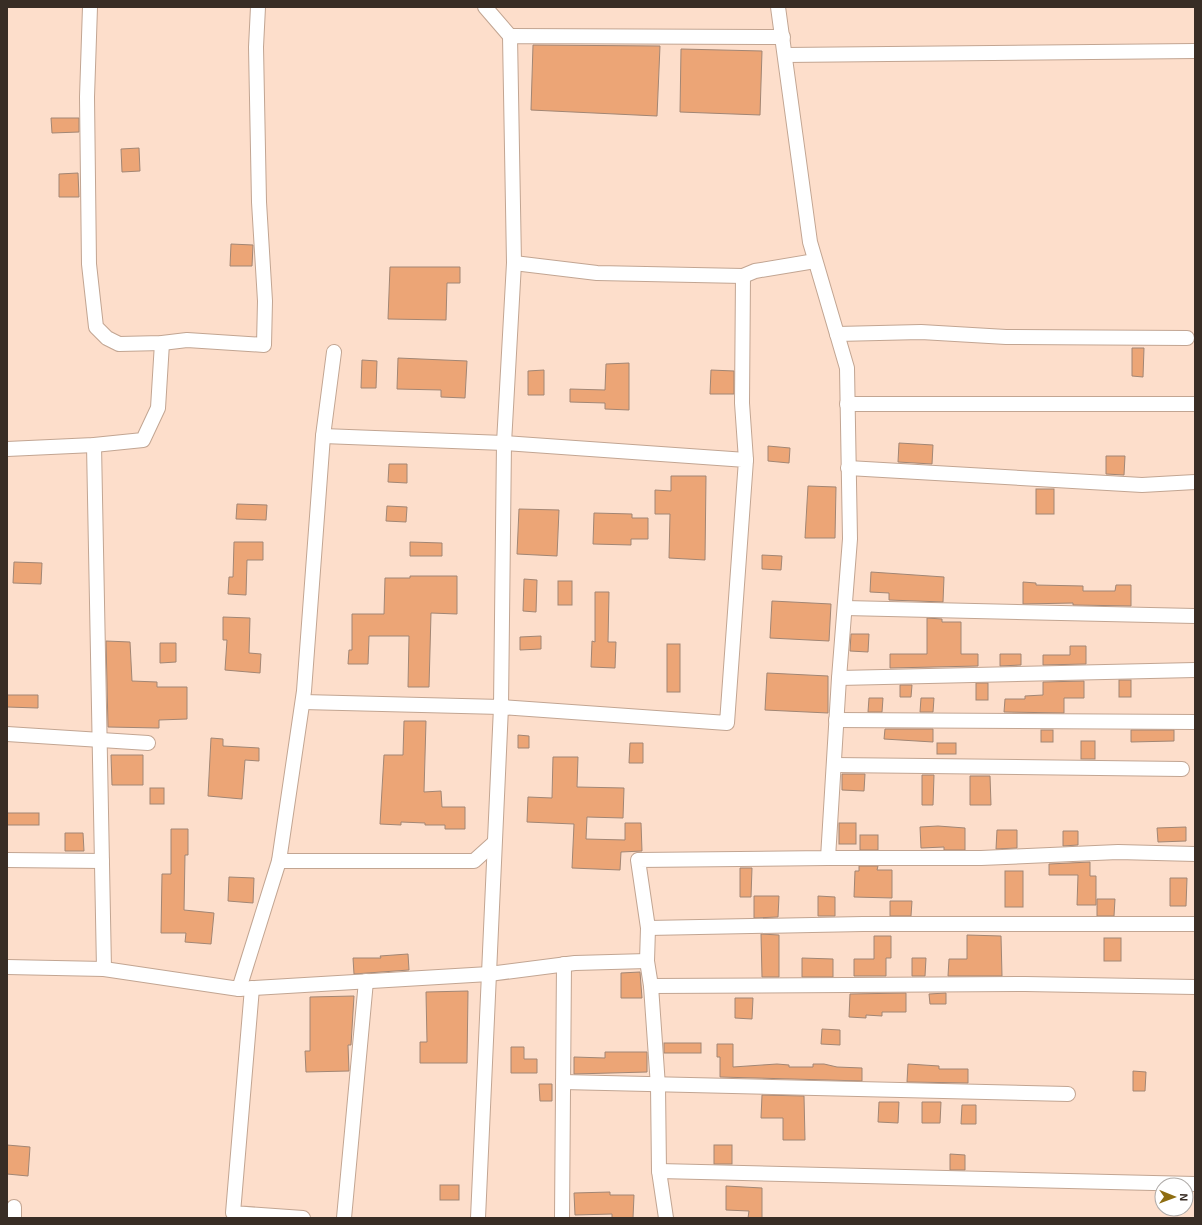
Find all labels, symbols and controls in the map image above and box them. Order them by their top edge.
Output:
north arrow [1154,1177,1194,1217]
text: N [1178,1193,1191,1201]

